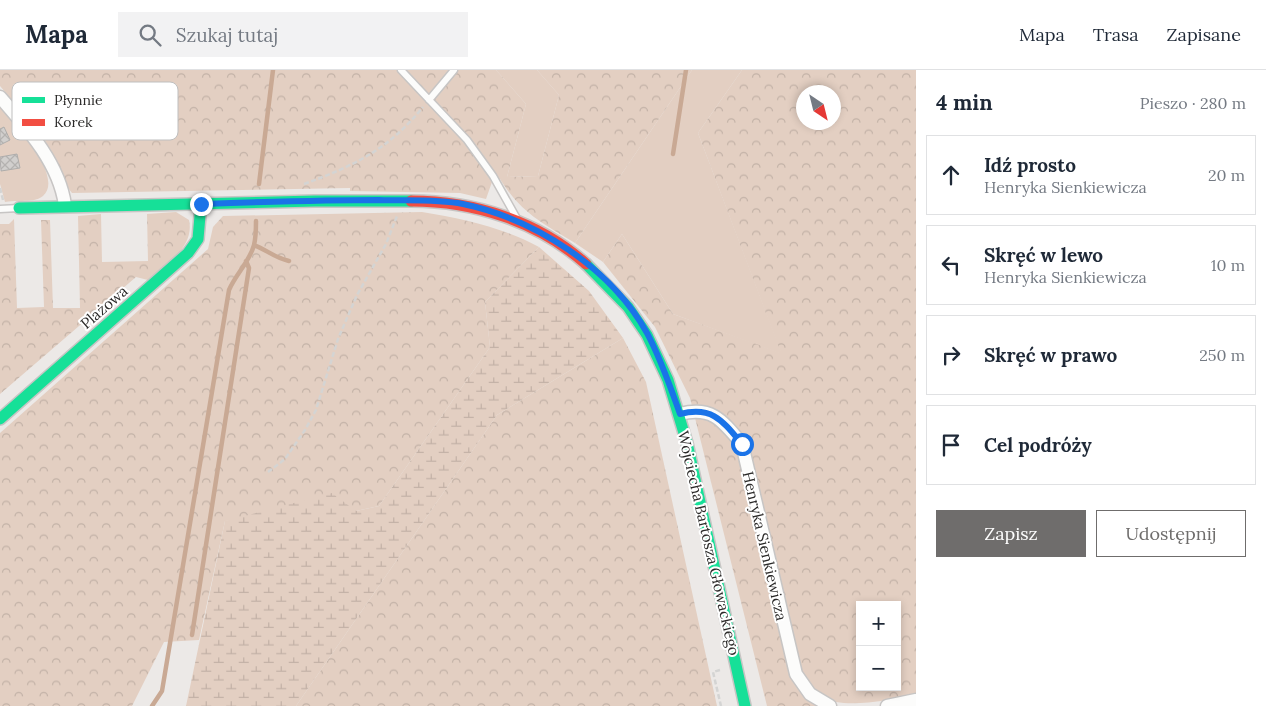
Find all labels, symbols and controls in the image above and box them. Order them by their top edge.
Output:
search box [118,12,468,57]
text: Mapa [25,19,88,50]
icon: search [136,21,164,49]
text: Szukaj tutaj [176,23,278,47]
text: Mapa [1019,23,1065,46]
text: Trasa [1093,23,1139,46]
text: Zapisane [1167,23,1241,46]
legend [12,82,178,140]
north arrow [796,85,841,130]
text: 4 min [936,89,993,116]
text: Płynnie [54,91,103,109]
text: Pieszo · 280 m [1140,93,1246,113]
text: Korek [54,113,93,131]
text: Idź prosto [984,153,1076,177]
icon: ahead [937,161,965,189]
text: 20 m [1208,165,1245,185]
text: Henryka Sienkiewicza [984,177,1147,197]
route end [190,193,213,216]
text: Skręć w lewo [984,243,1103,267]
icon: left [937,251,965,279]
text: 10 m [1211,255,1245,275]
text: Henryka Sienkiewicza [984,267,1147,287]
street label: Plażowa [76,281,132,333]
icon: right [937,341,965,369]
text: Skręć w prawo [984,343,1117,367]
text: 250 m [1199,345,1245,365]
street label: Wojciecha Bartosza Głowackiego [674,429,744,657]
icon: arrive [937,431,965,459]
route start [731,433,754,456]
text: Cel podróży [984,433,1092,457]
street label: Henryka Sienkiewicza [739,469,791,623]
button: Zapisz [936,510,1086,557]
button: Udostępnij [1096,510,1246,557]
map controls [856,601,901,691]
button: + [856,601,901,646]
button: − [856,646,901,691]

